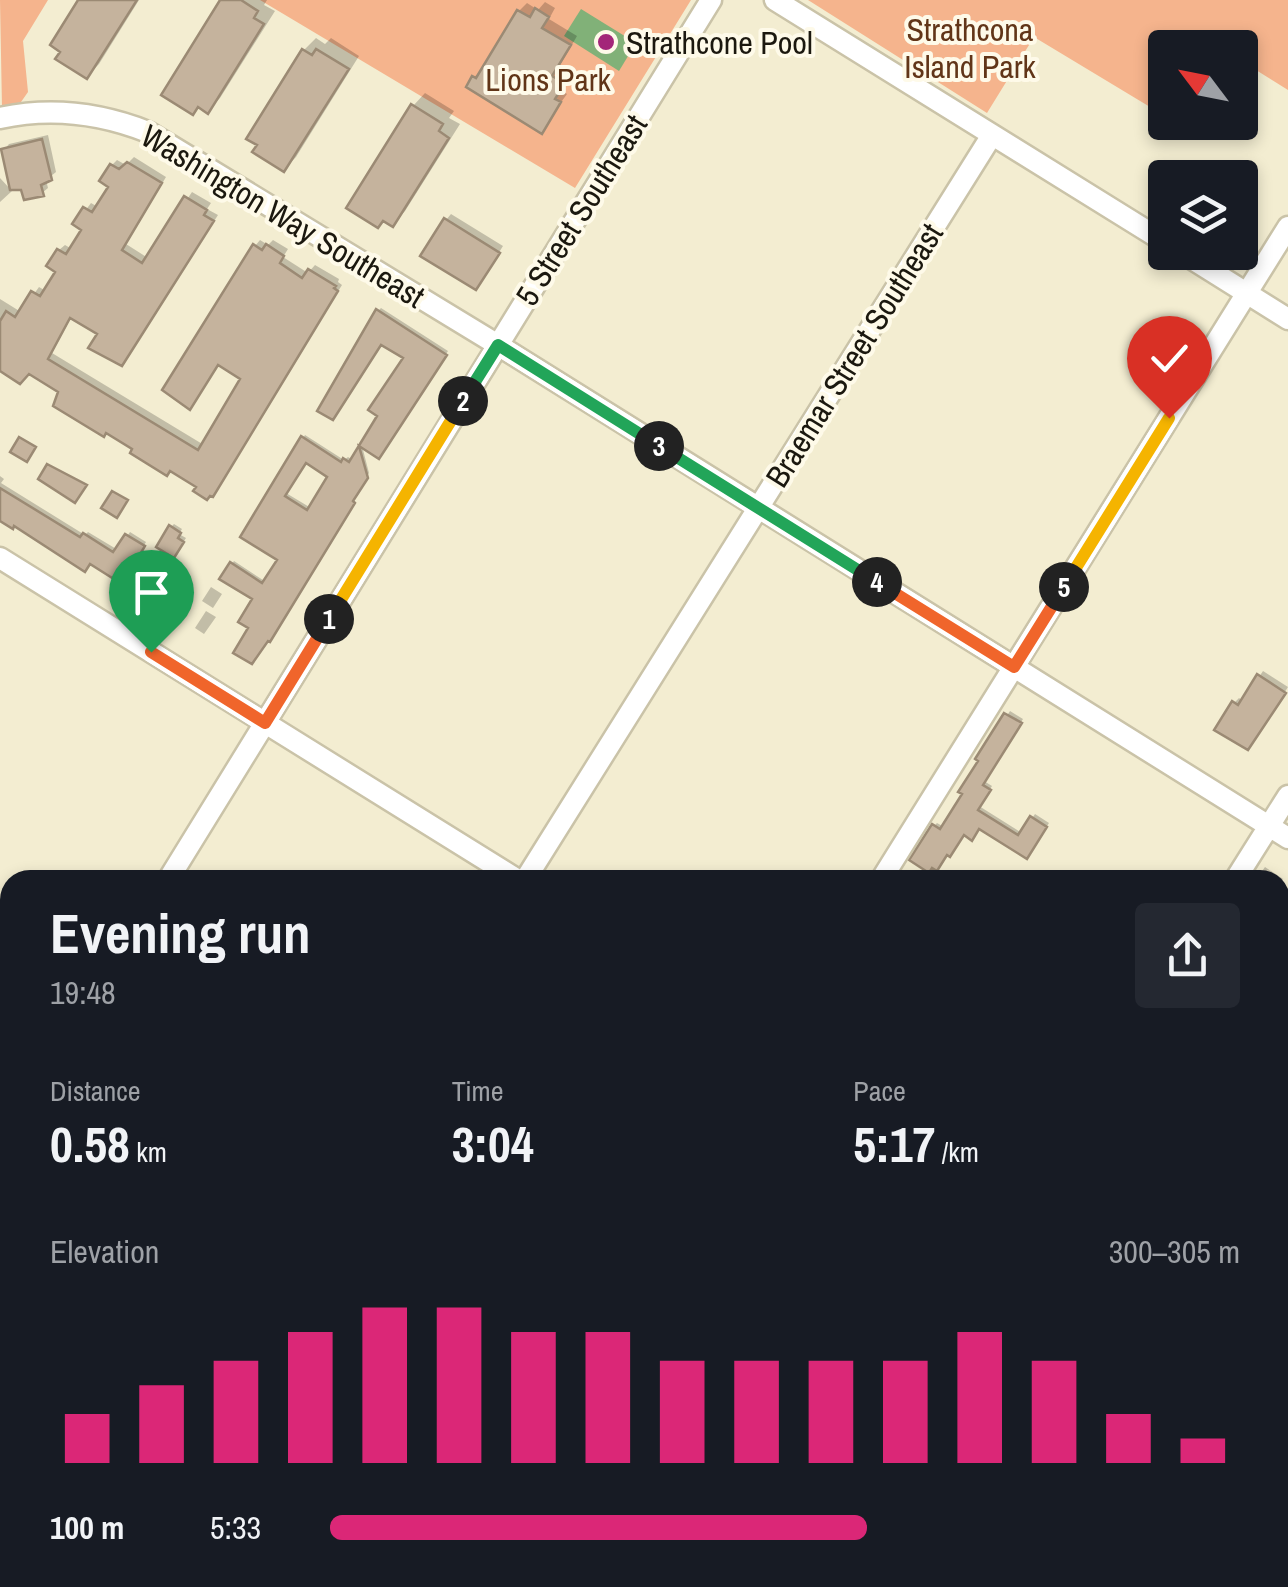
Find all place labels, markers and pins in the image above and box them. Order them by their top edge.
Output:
place label: Strathcone Pool [626,21,813,64]
marker: Strathcone Pool [595,31,617,53]
pin [1127,316,1212,419]
pin: 2 [438,376,488,426]
pin: 3 [634,421,684,471]
pin [109,550,194,653]
pin: 4 [852,557,902,607]
pin: 5 [1039,562,1089,612]
pin: 1 [304,594,354,644]

